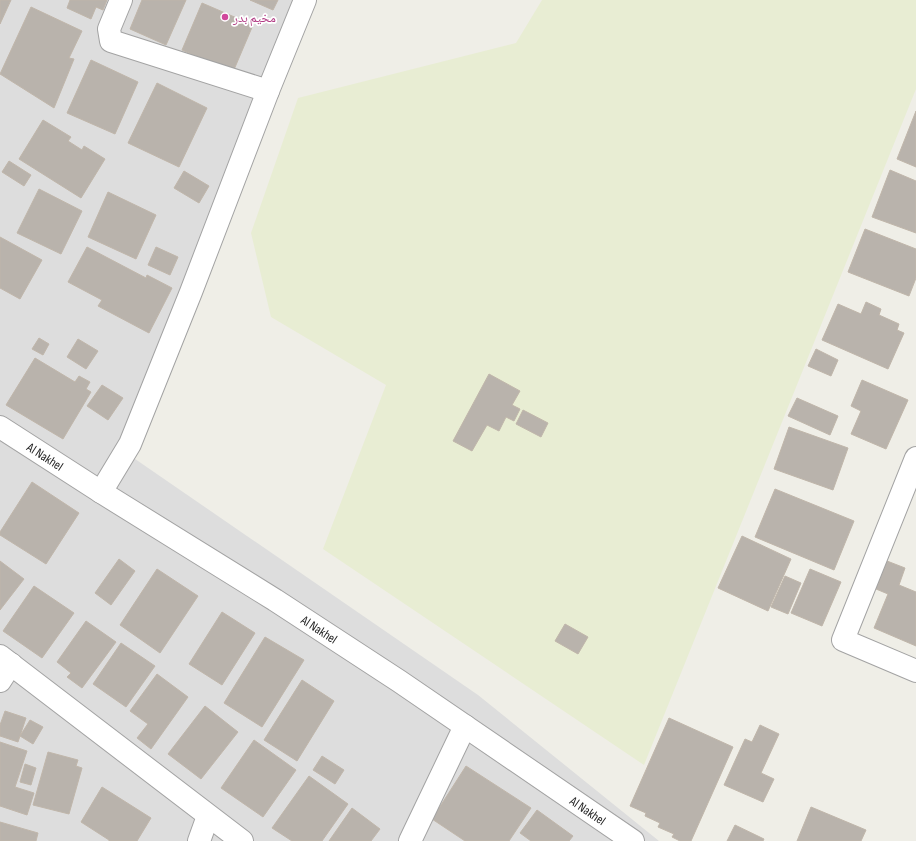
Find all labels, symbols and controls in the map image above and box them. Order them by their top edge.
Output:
place label: مخيم بدر [232,10,276,26]
marker: مخيم بدر [220,12,230,22]
street label: Al Nakhel [23,439,66,475]
street label: Al Nakhel [297,612,340,648]
street label: Al Nakhel [566,793,609,829]

